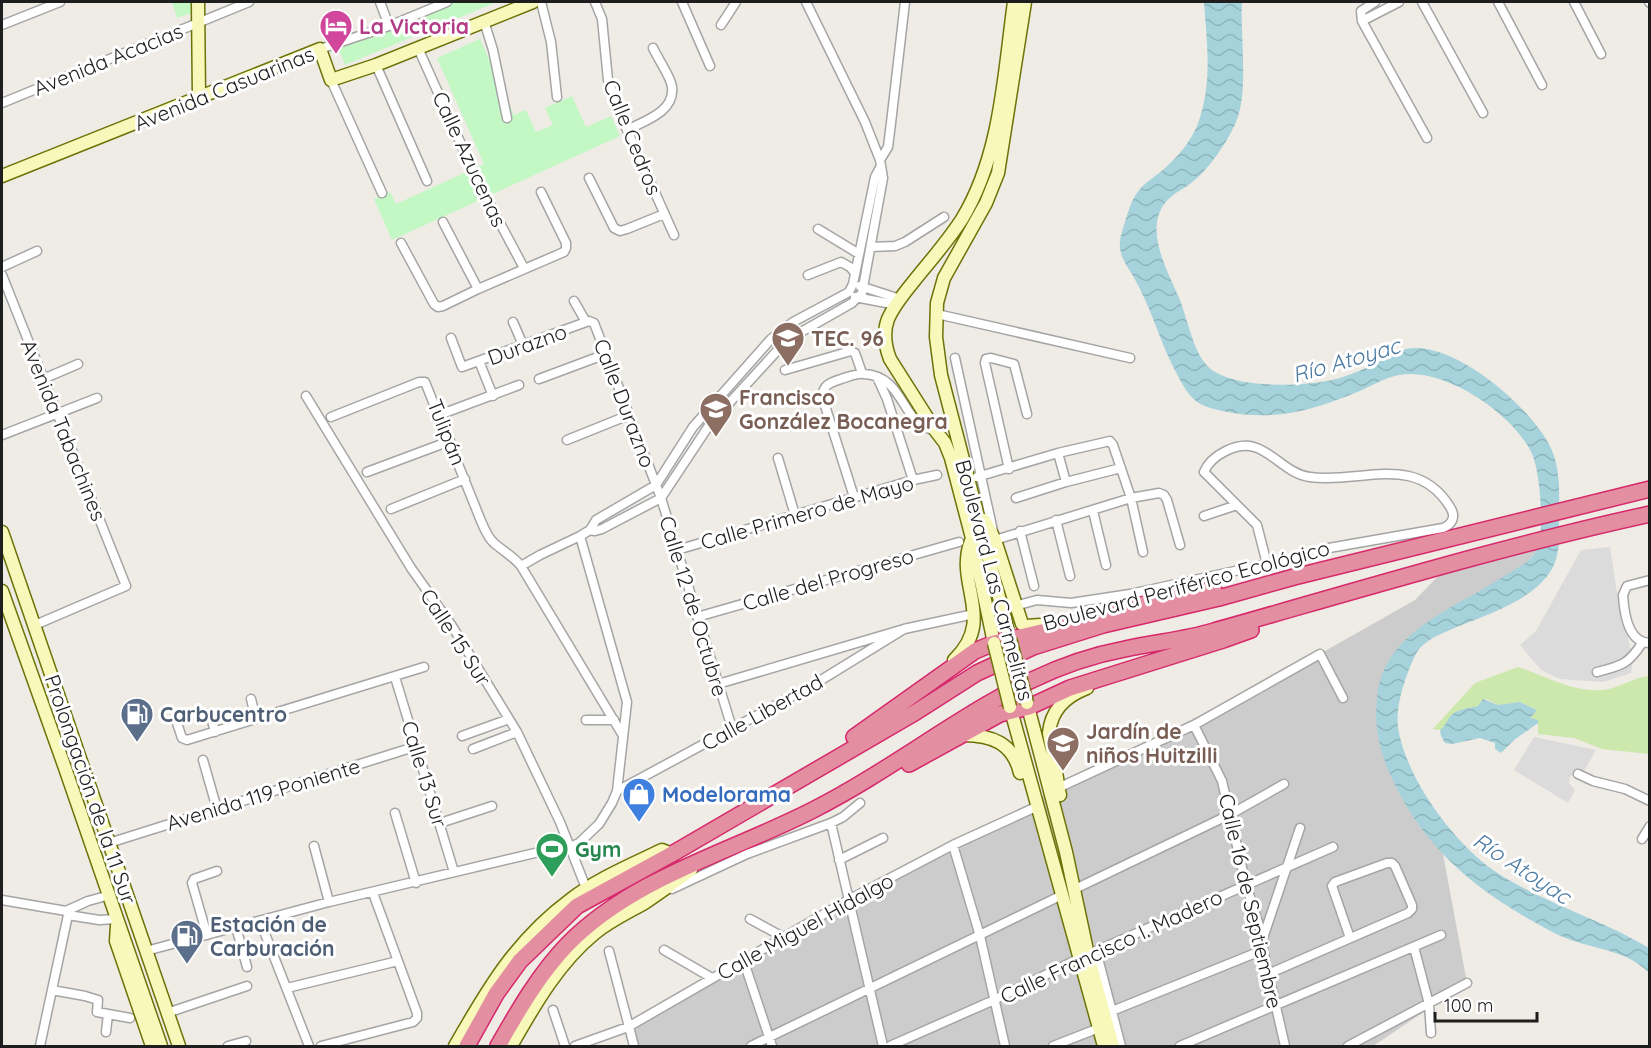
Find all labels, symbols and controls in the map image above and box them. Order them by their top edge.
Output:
hotel icon: La Victoria [318,8,354,55]
place label: La Victoria [359,13,469,39]
street label: Avenida Acacias [29,17,187,101]
street label: Avenida Casuarinas [130,40,318,136]
street label: Calle Cedros [598,76,668,198]
street label: Calle Azucenas [427,87,513,231]
street label: Durazno [484,318,570,370]
school or university icon: TEC. 96 [770,320,806,367]
place label: TEC. 96 [811,325,884,351]
water label: Río Atoyac [1289,331,1406,389]
street label: Avenida Tabachines [16,335,112,525]
street label: Calle Durazno [588,335,662,471]
place label: Francisco González Bocanegra [739,384,948,434]
school or university icon: Francisco González Bocanegra [698,391,734,438]
street label: Tulipán [422,395,472,469]
street label: Boulevard Las Carmelitas [950,457,1040,703]
street label: Calle Primero de Mayo [697,469,917,555]
street label: Calle 12 de Octubre [654,513,734,699]
street label: Boulevard Periférico Ecológico [1040,534,1332,636]
street label: Calle del Progreso [740,542,916,616]
street label: Calle 15 Sur [415,584,497,690]
street label: Calle Libertad [697,668,827,756]
street label: Prolongación de la 11 Sur [40,671,142,907]
fuel station icon: Carbucentro [119,696,155,743]
place label: Carbucentro [160,701,287,727]
street label: Calle 13 Sur [397,718,453,830]
place label: Jardín de niños Huitzilli [1086,718,1217,768]
school or university icon: Jardín de niños Huitzilli [1045,725,1081,772]
street label: Avenida 119 Poniente [163,752,363,836]
shop icon: Modelorama [621,776,657,823]
place label: Modelorama [662,781,791,807]
street label: Calle 16 de Septiembre [1214,791,1288,1011]
water label: Río Atoyac [1468,826,1578,911]
sports icon: Gym [534,831,570,878]
place label: Gym [575,836,621,862]
street label: Calle Miguel Hidalgo [712,867,898,985]
street label: Calle Francisco I. Madero [996,883,1226,1009]
place label: Estación de Carburación [210,911,335,961]
fuel station icon: Estación de Carburación [169,918,205,965]
scale bar [1435,985,1537,1023]
text: 100 m [1444,994,1493,1017]

